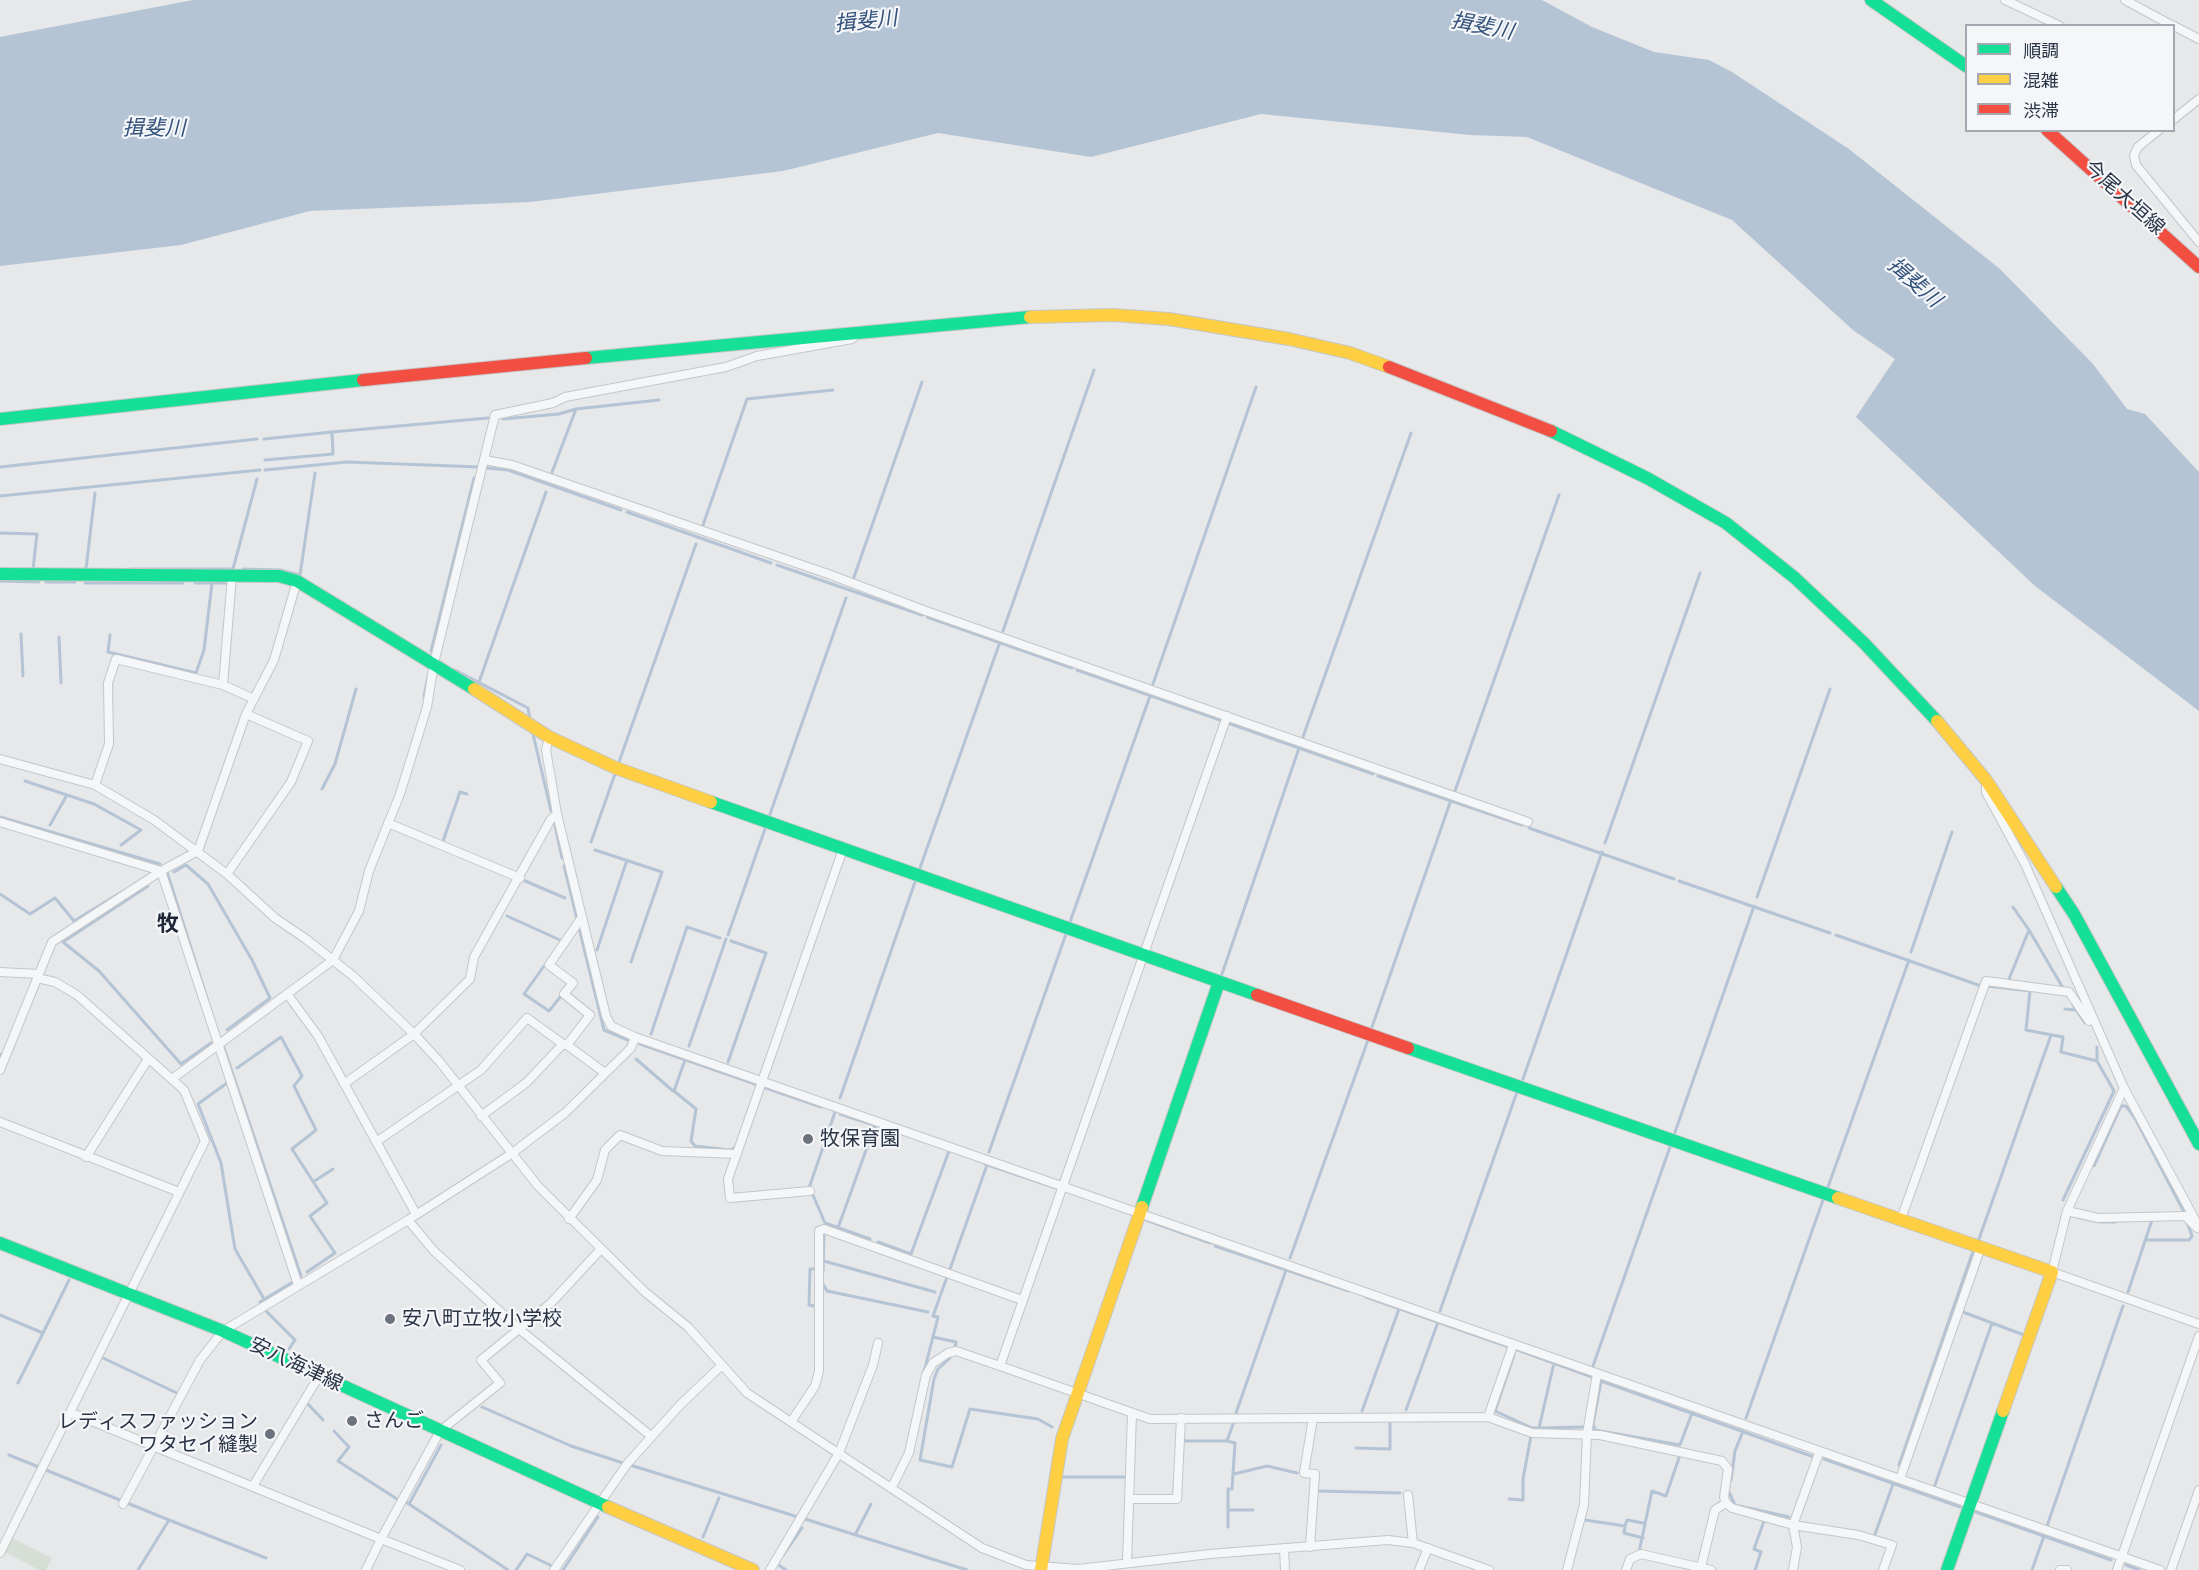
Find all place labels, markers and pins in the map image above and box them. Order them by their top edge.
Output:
place label: 牧保育園 [820,1127,900,1151]
marker: 牧保育園 [801,1132,815,1146]
place label: 安八町立牧小学校 [402,1307,562,1331]
marker: 安八町立牧小学校 [383,1312,397,1326]
place label: さんご [364,1409,424,1433]
place label: レディスファッション ワタセイ縫製 [58,1410,258,1457]
marker: さんご [345,1414,359,1428]
marker: レディスファッション ワタセイ縫製 [263,1427,277,1441]

